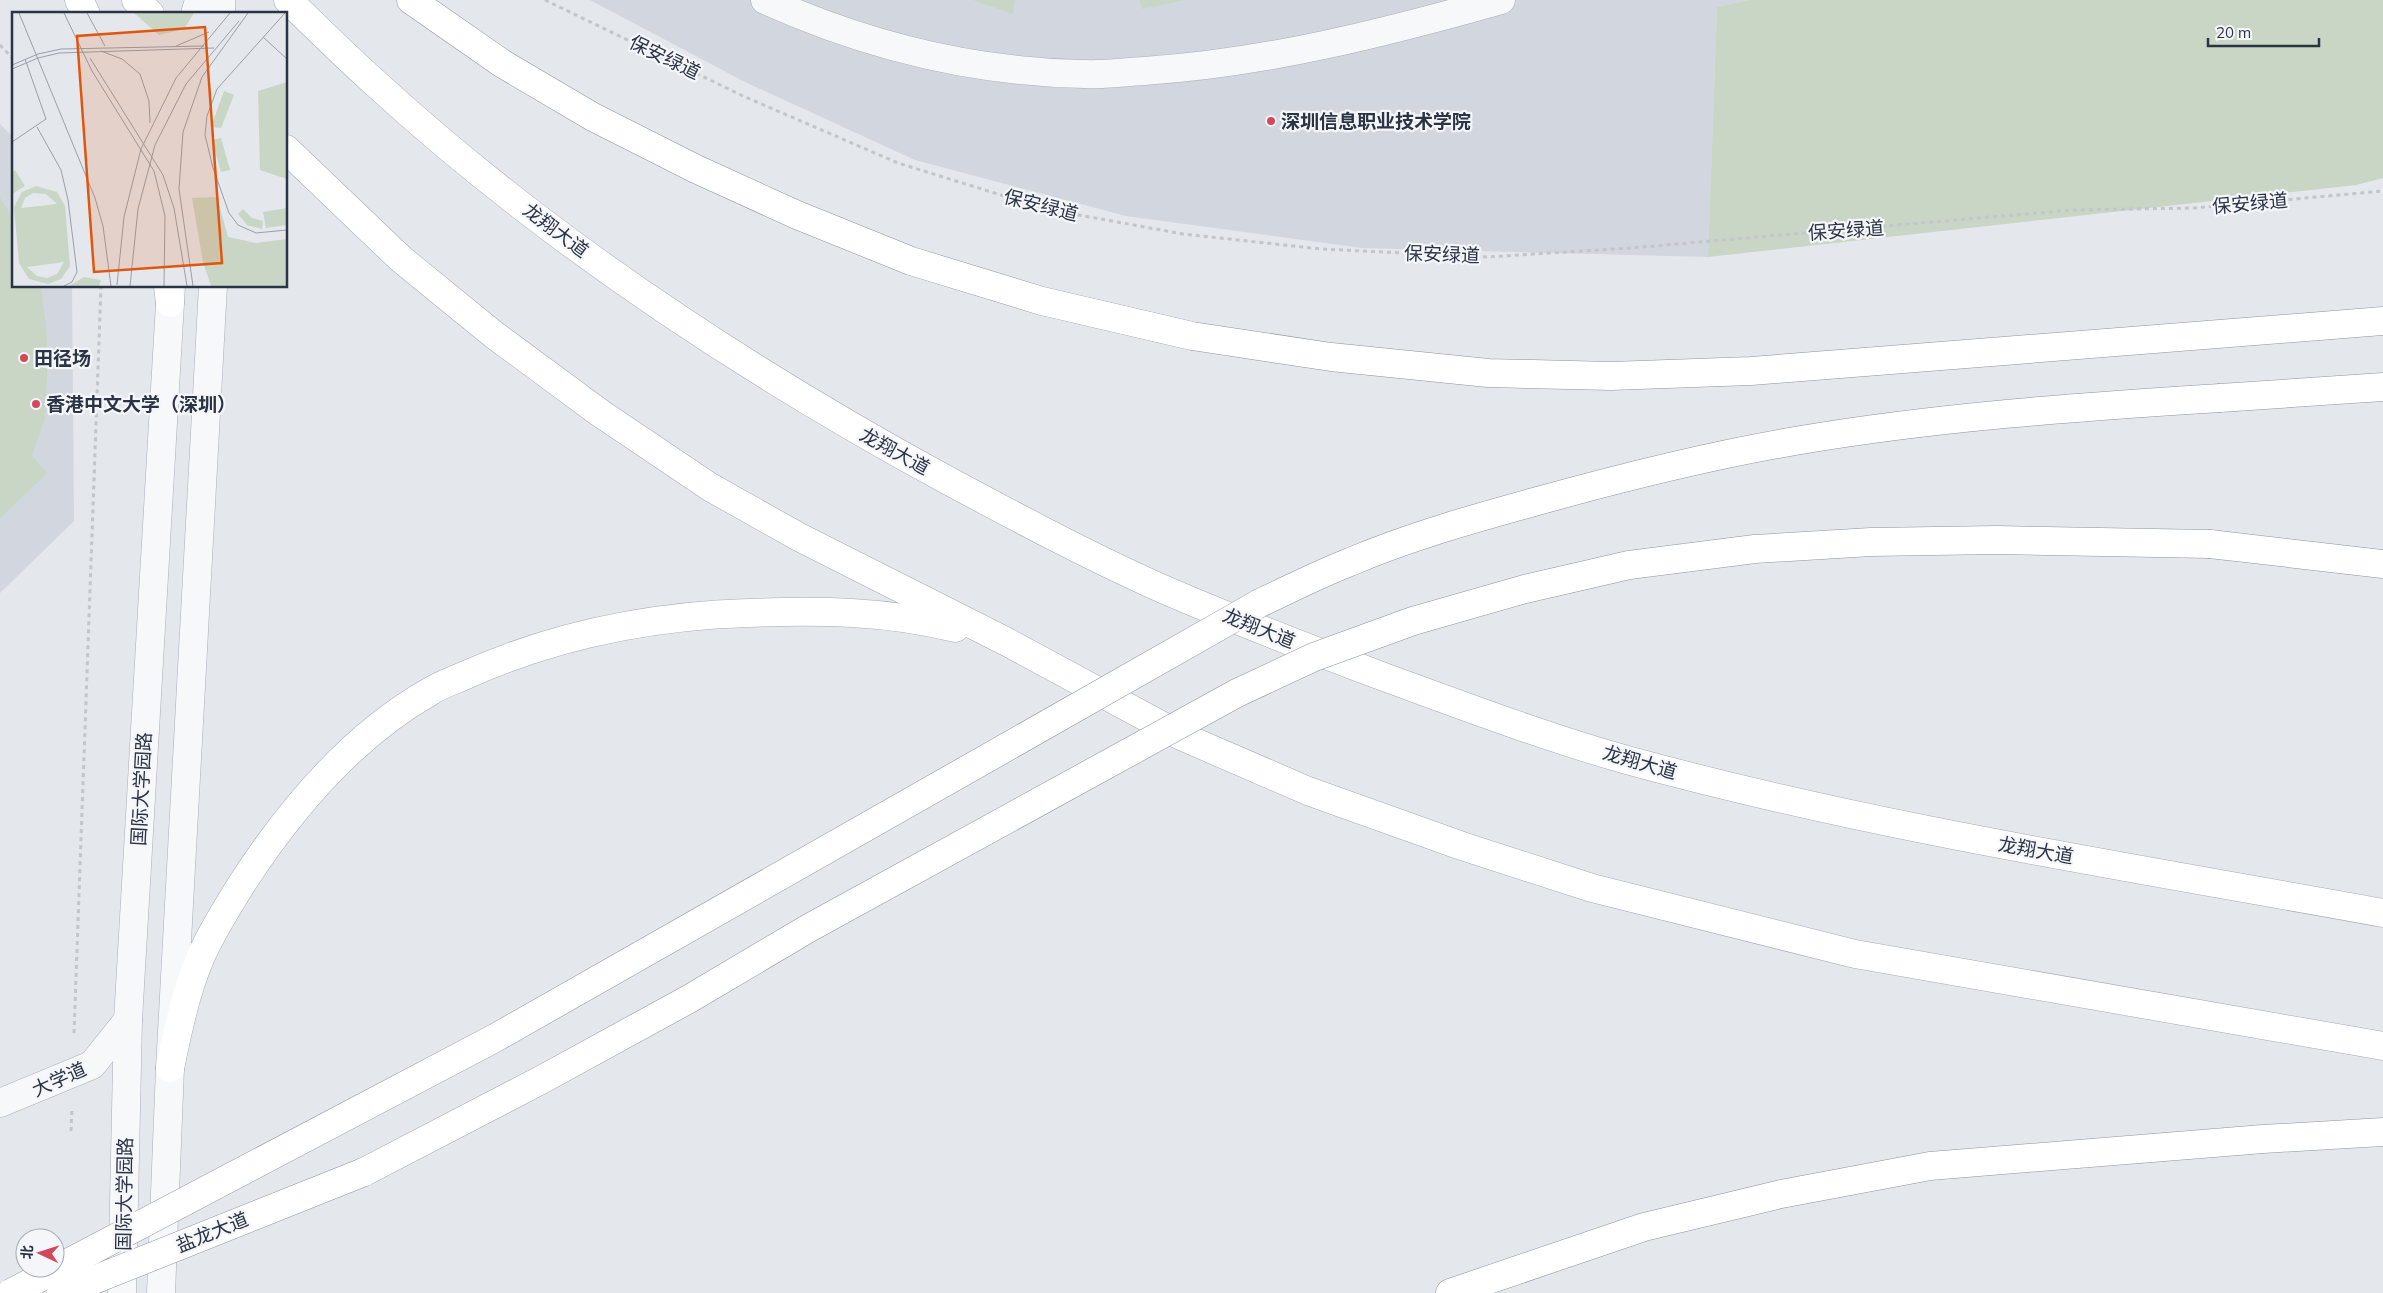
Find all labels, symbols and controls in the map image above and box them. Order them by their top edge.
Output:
inset map [12,12,288,288]
scale bar [2208,15,2319,47]
text: 20 m [2216,23,2251,42]
street label: 保安绿道 [626,30,704,84]
place label: 深圳信息职业技术学院 [1281,109,1471,133]
marker: 深圳信息职业技术学院 [1265,115,1277,127]
street label: 保安绿道 [1001,184,1081,226]
street label: 保安绿道 [2211,188,2289,218]
street label: 龙翔大道 [518,198,594,262]
street label: 保安绿道 [1807,215,1885,245]
street label: 保安绿道 [1404,241,1480,267]
place label: 田径场 [34,346,91,370]
marker: 田径场 [18,352,30,364]
place label: 香港中文大学（深圳） [46,392,236,416]
marker: 香港中文大学（深圳） [30,398,42,410]
street label: 龙翔大道 [856,422,934,480]
street label: 龙翔大道 [1219,603,1299,653]
street label: 国际大学园路 [126,731,156,847]
street label: 龙翔大道 [1600,740,1680,784]
street label: 龙翔大道 [1996,832,2076,868]
street label: 大学道 [28,1056,90,1102]
street label: 国际大学园路 [111,1137,137,1251]
street label: 盐龙大道 [172,1207,252,1257]
north arrow [15,1228,65,1278]
text: 北 [18,1244,36,1260]

